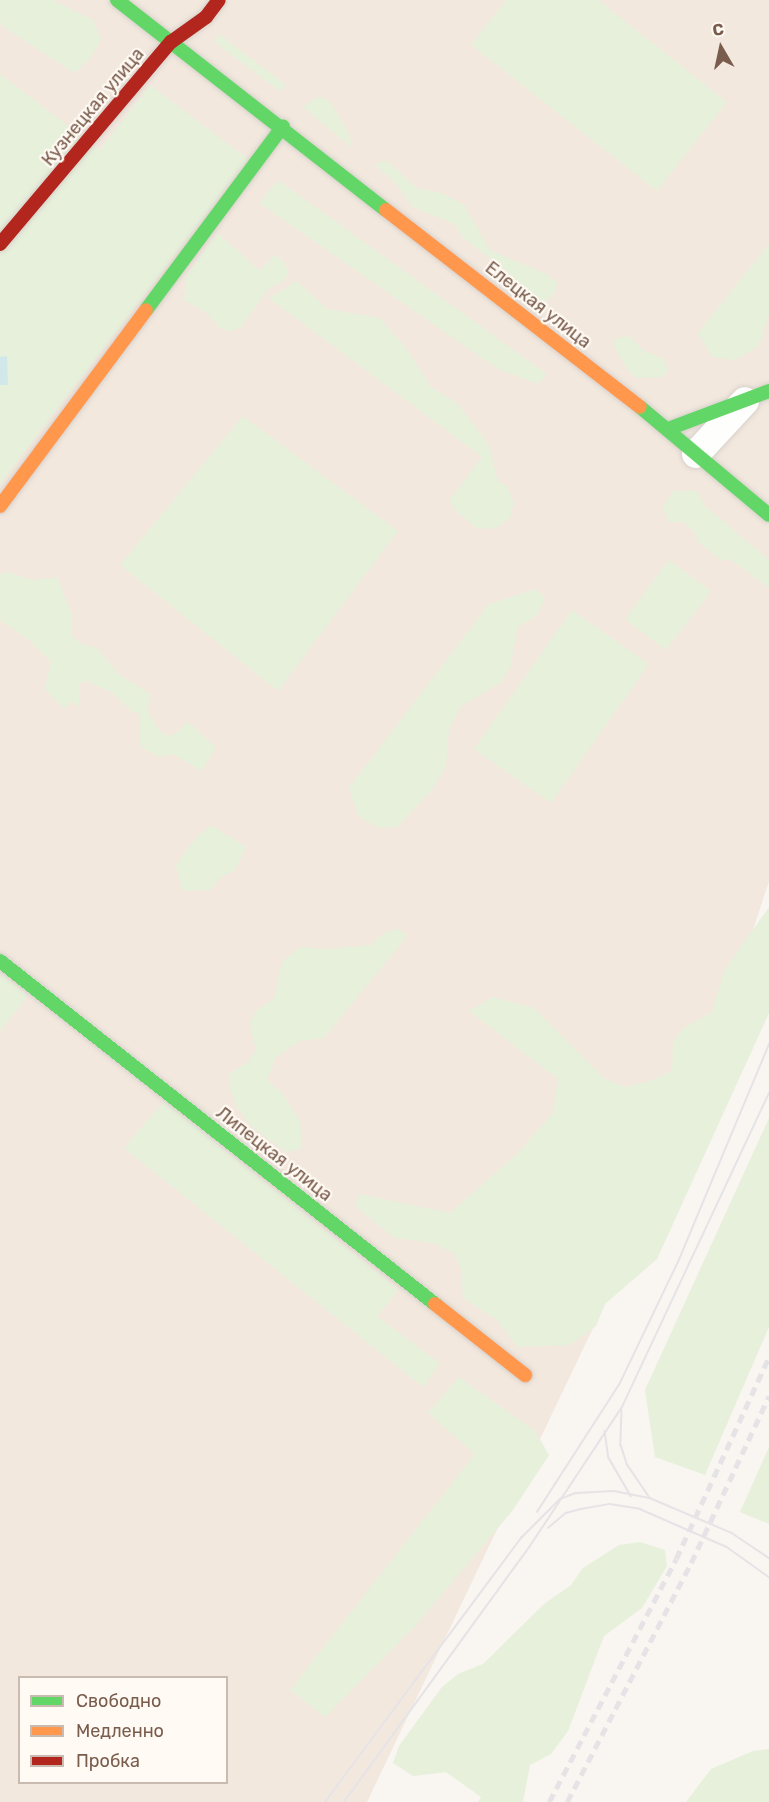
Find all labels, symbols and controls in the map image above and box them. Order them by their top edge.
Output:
north arrow [691,18,751,78]
text: С [711,19,725,40]
street label: Кузнецкая улица [37,44,149,170]
street label: Елецкая улица [481,257,595,353]
street label: Липецкая улица [212,1102,336,1206]
legend [18,1676,228,1784]
text: Свободно [76,1690,161,1712]
text: Медленно [76,1720,164,1742]
text: Пробка [76,1750,140,1772]

